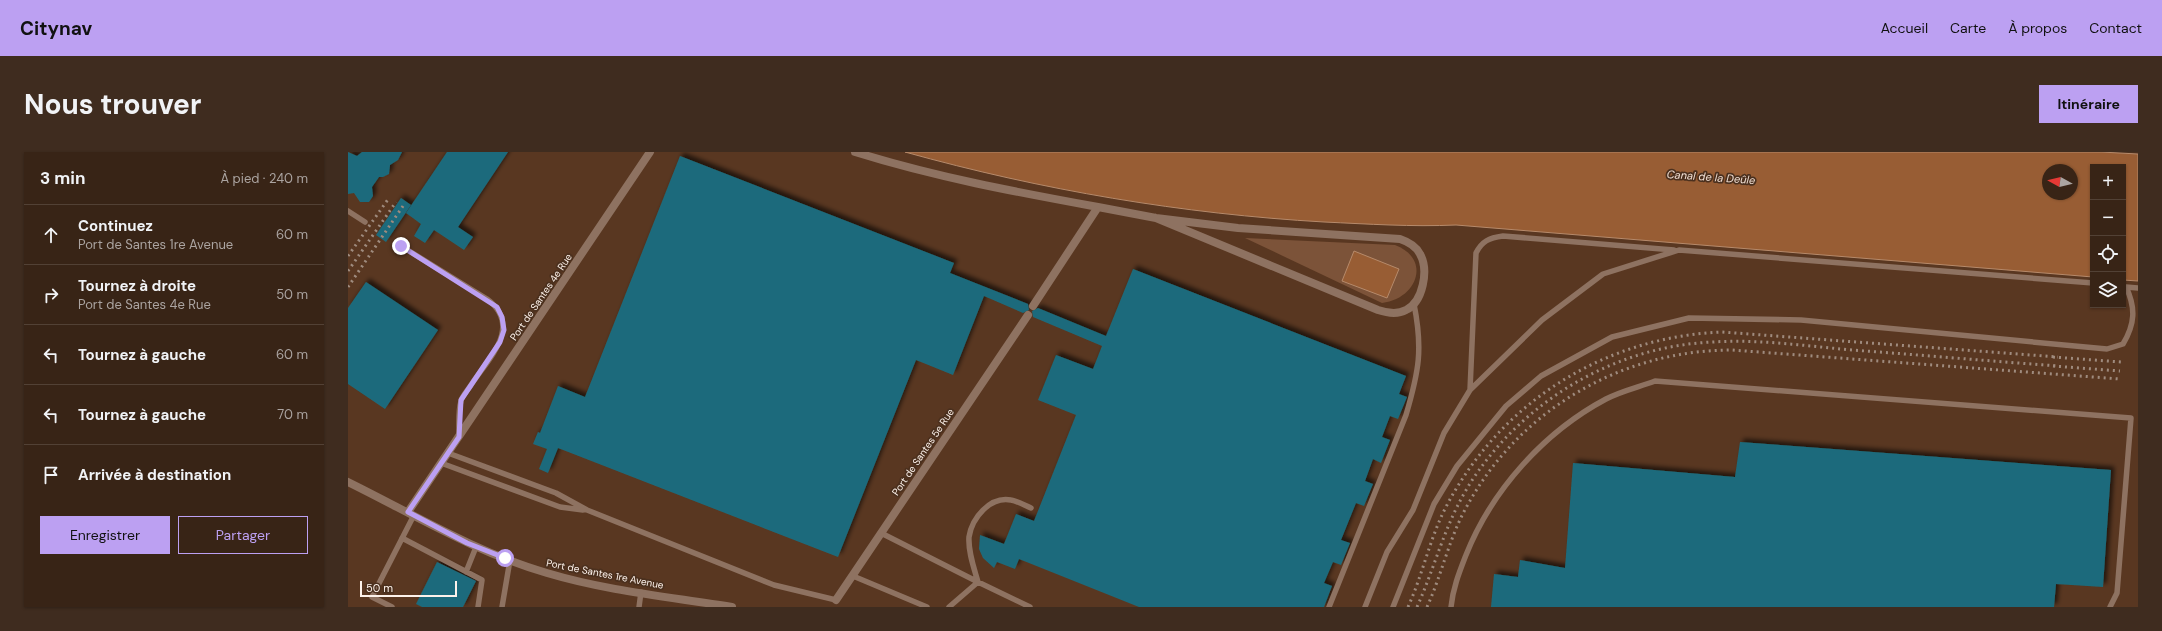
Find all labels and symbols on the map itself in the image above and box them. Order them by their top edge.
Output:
north arrow [2042,164,2078,200]
water label: Canal de la Deûle [1666,167,1756,187]
route end [392,237,410,255]
street label: Port de Santes 4e Rue [507,251,575,343]
street label: Port de Santes 5e Rue [889,406,957,498]
route start [496,549,514,567]
street label: Port de Santes 1re Avenue [545,556,665,592]
scale bar [360,579,457,598]

